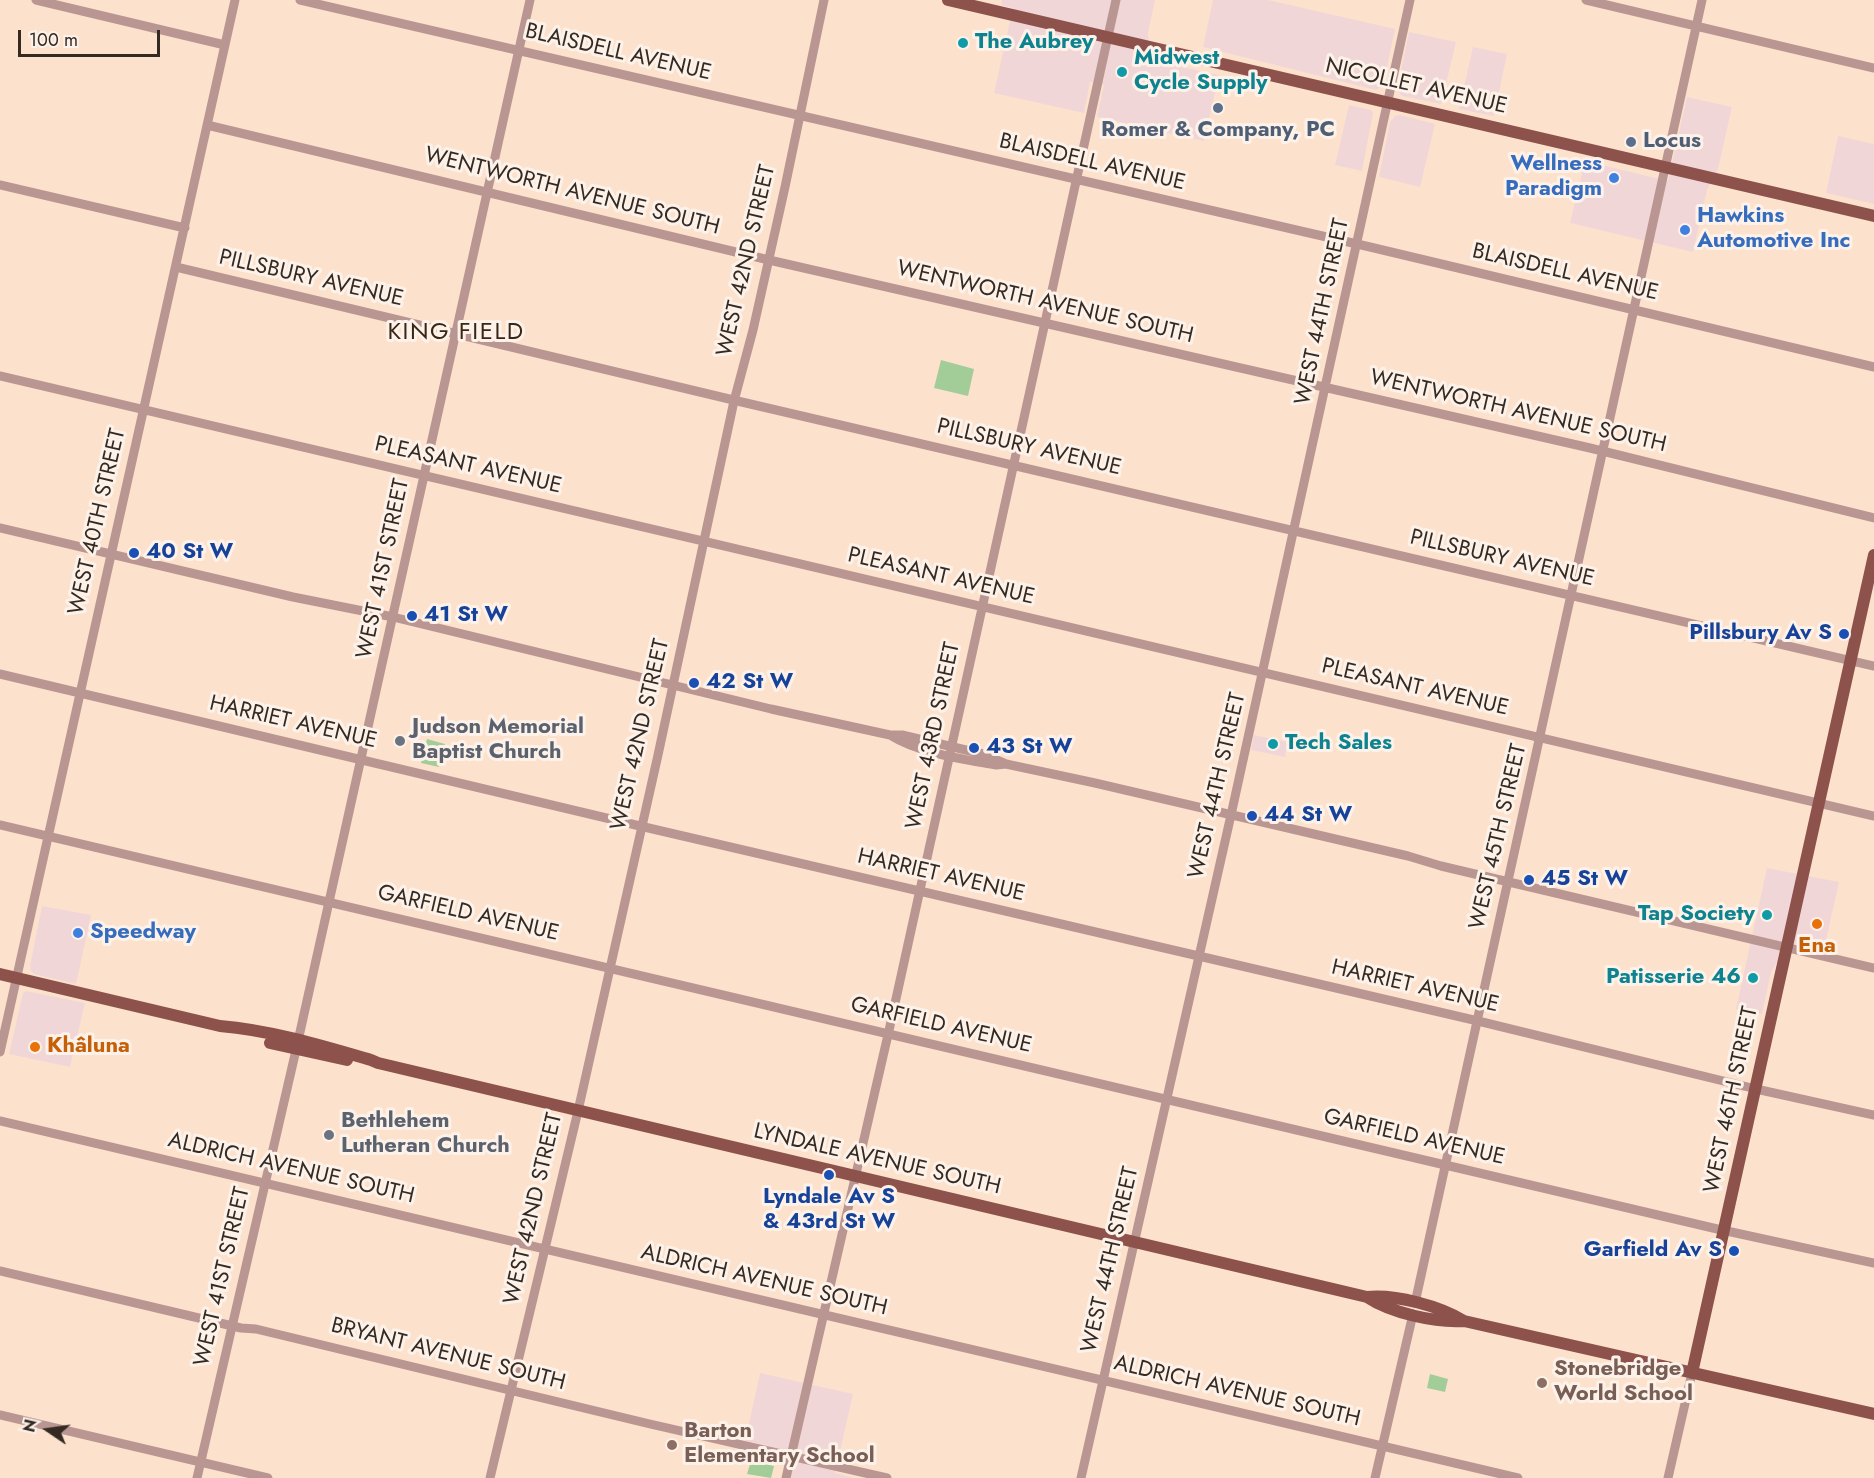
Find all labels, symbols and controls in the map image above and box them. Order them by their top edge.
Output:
scale bar [21,18,164,56]
street label: BLAISDELL AVENUE [522,19,714,87]
text: 100 m [29,27,78,53]
place label: The Aubrey [975,30,1093,56]
marker: The Aubrey [956,36,970,50]
place label: Midwest Cycle Supply [1134,46,1268,98]
street label: NICOLLET AVENUE [1323,53,1509,121]
marker: Midwest Cycle Supply [1115,65,1129,79]
marker: Romer & Company, PC [1211,101,1225,115]
place label: Romer & Company, PC [1101,118,1335,144]
street label: BLAISDELL AVENUE [996,129,1188,197]
place label: Locus [1643,129,1701,155]
marker: Locus [1624,135,1638,149]
street label: WENTWORTH AVENUE SOUTH [422,143,722,241]
place label: Wellness Paradigm [1505,152,1602,204]
street label: WEST 42ND STREET [712,163,782,359]
marker: Wellness Paradigm [1607,171,1621,185]
place label: Hawkins Automotive Inc [1697,204,1850,255]
street label: WEST 44TH STREET [1290,216,1356,408]
marker: Hawkins Automotive Inc [1678,223,1692,237]
street label: BLAISDELL AVENUE [1469,239,1661,307]
street label: PILLSBURY AVENUE [216,245,406,313]
street label: WENTWORTH AVENUE SOUTH [894,256,1196,350]
district label: KING FIELD [387,319,525,347]
street label: WENTWORTH AVENUE SOUTH [1367,365,1669,459]
street label: PILLSBURY AVENUE [934,414,1124,482]
street label: WEST 40TH STREET [64,426,132,618]
street label: PLEASANT AVENUE [372,432,564,500]
street label: WEST 41ST STREET [352,477,416,661]
street label: PILLSBURY AVENUE [1407,525,1597,593]
place label: 40 St W [146,540,233,566]
street label: PLEASANT AVENUE [845,543,1037,611]
marker: 40 St W [127,546,141,560]
place label: 41 St W [424,603,508,629]
marker: 41 St W [405,609,419,623]
place label: Pillsbury Av S [1689,621,1832,647]
marker: Pillsbury Av S [1837,627,1851,641]
street label: WEST 42ND STREET [606,637,676,833]
street label: WEST 43RD STREET [901,640,967,832]
street label: PLEASANT AVENUE [1319,654,1511,722]
place label: 42 St W [706,670,793,696]
marker: 42 St W [687,676,701,690]
street label: WEST 44TH STREET [1184,690,1252,882]
street label: HARRIET AVENUE [207,691,379,755]
place label: Judson Memorial Baptist Church [412,715,584,766]
place label: Tech Sales [1285,731,1392,757]
marker: Judson Memorial Baptist Church [393,734,407,748]
place label: 43 St W [986,735,1072,761]
marker: Tech Sales [1266,737,1280,751]
marker: 43 St W [967,741,981,755]
street label: WEST 45TH STREET [1465,742,1533,932]
place label: 44 St W [1264,803,1352,829]
marker: 44 St W [1245,809,1259,823]
street label: HARRIET AVENUE [855,844,1027,908]
place label: 45 St W [1541,867,1628,893]
marker: 45 St W [1522,873,1536,887]
street label: GARFIELD AVENUE [375,880,561,948]
place label: Tap Society [1638,902,1755,928]
marker: Tap Society [1760,908,1774,922]
marker: Ena [1810,917,1824,931]
place label: Speedway [90,920,196,946]
marker: Speedway [71,926,85,940]
place label: Ena [1798,934,1836,960]
street label: HARRIET AVENUE [1329,955,1501,1019]
place label: Patisserie 46 [1606,965,1741,991]
marker: Patisserie 46 [1746,971,1760,985]
street label: GARFIELD AVENUE [848,992,1034,1060]
street label: WEST 46TH STREET [1699,1004,1765,1196]
place label: Khâluna [47,1034,130,1060]
marker: Khâluna [28,1040,42,1054]
street label: GARFIELD AVENUE [1321,1104,1507,1172]
place label: Bethlehem Lutheran Church [341,1109,510,1160]
street label: WEST 42ND STREET [499,1111,569,1307]
street label: LYNDALE AVENUE SOUTH [751,1119,1003,1201]
street label: ALDRICH AVENUE SOUTH [165,1128,417,1210]
marker: Bethlehem Lutheran Church [322,1128,336,1142]
street label: WEST 44TH STREET [1077,1164,1145,1356]
marker: Lyndale Av S & 43rd St W [822,1168,836,1182]
street label: WEST 41ST STREET [190,1185,256,1369]
place label: Lyndale Av S & 43rd St W [763,1185,895,1236]
place label: Garfield Av S [1584,1238,1722,1264]
street label: ALDRICH AVENUE SOUTH [638,1240,890,1322]
marker: Garfield Av S [1727,1244,1741,1258]
street label: BRYANT AVENUE SOUTH [328,1313,568,1397]
street label: ALDRICH AVENUE SOUTH [1111,1351,1363,1433]
place label: Stonebridge World School [1554,1357,1693,1408]
marker: Stonebridge World School [1535,1376,1549,1390]
north arrow [18,1400,78,1460]
text: N [17,1417,43,1435]
place label: Barton Elementary School [684,1419,875,1470]
marker: Barton Elementary School [665,1438,679,1452]

